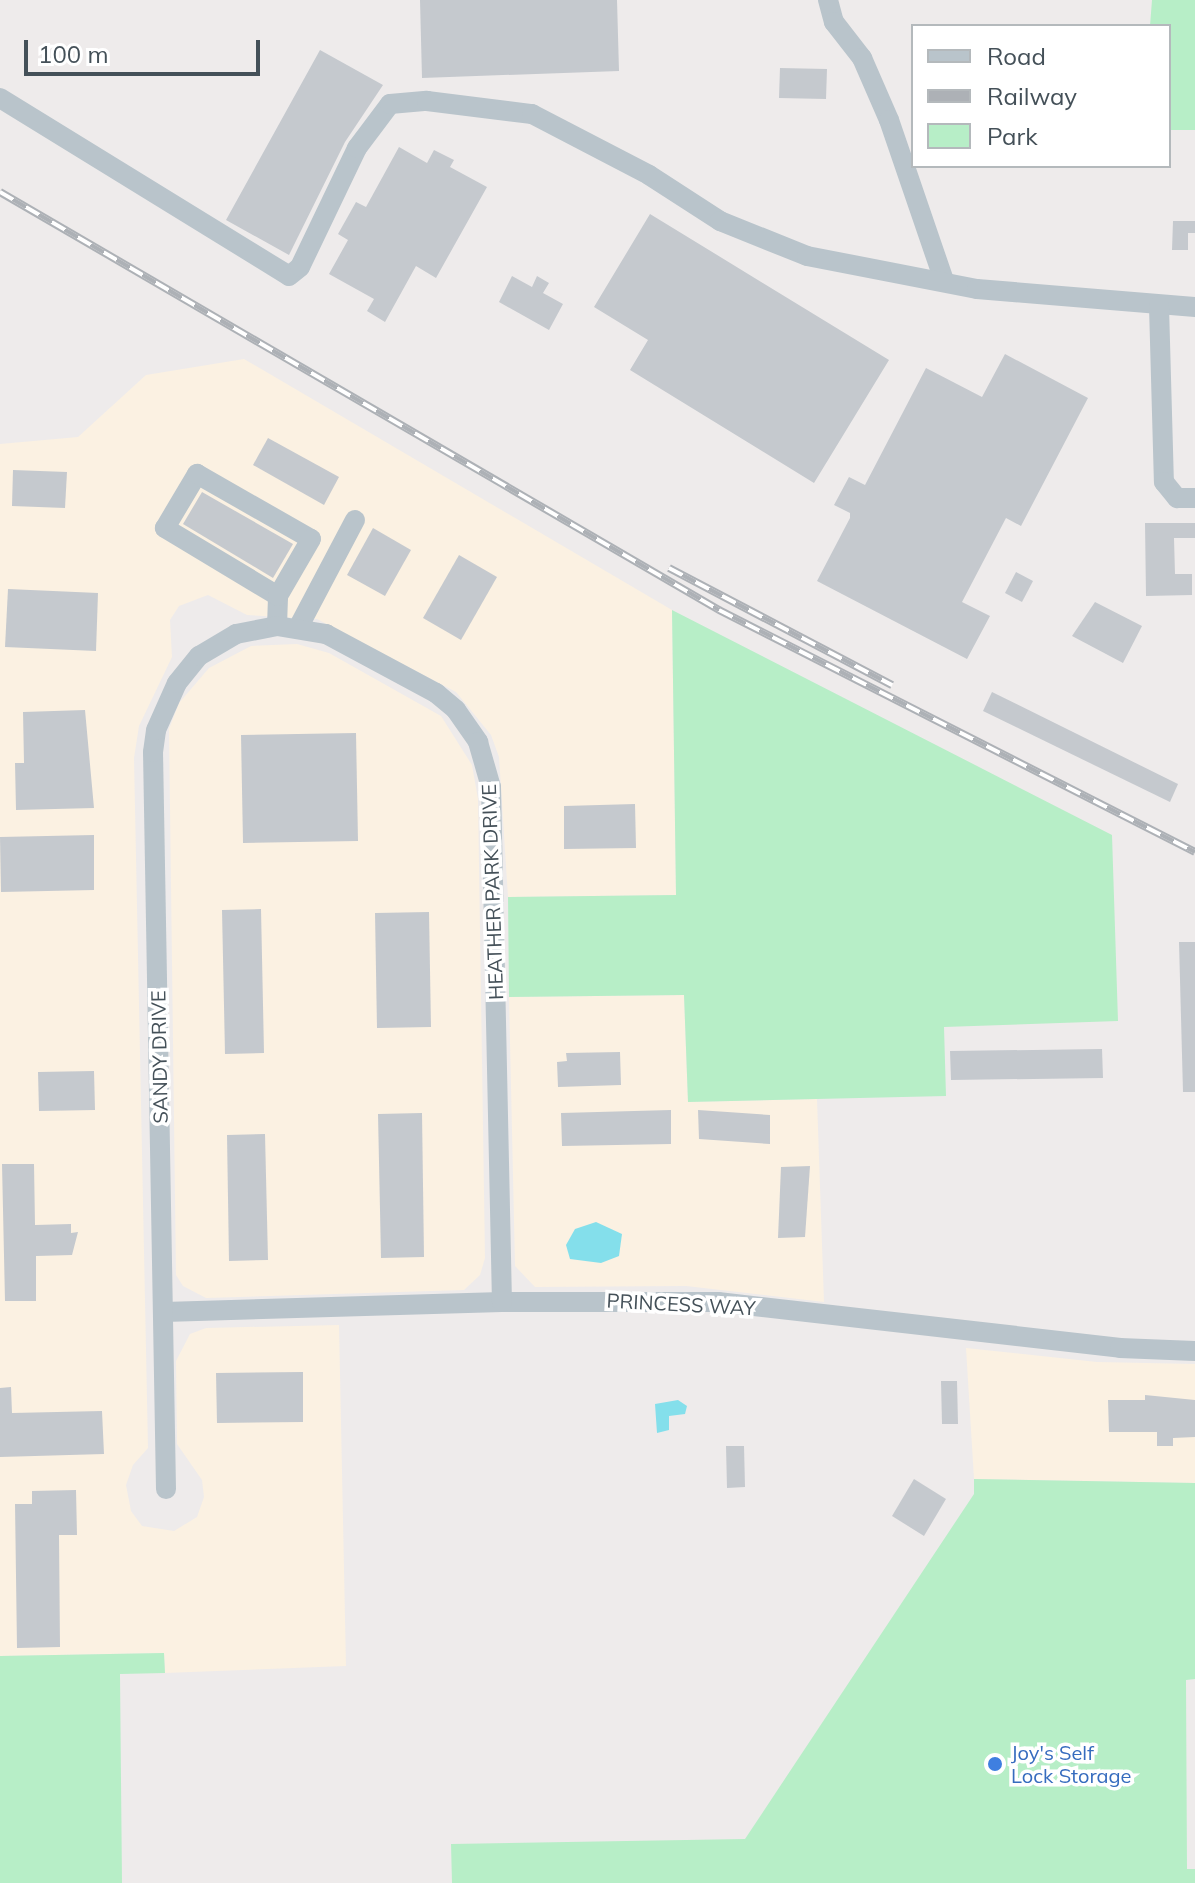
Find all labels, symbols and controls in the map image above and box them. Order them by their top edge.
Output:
scale bar [28,24,264,74]
legend [911,24,1171,168]
text: 100 m [38,39,109,69]
text: Road [987,41,1046,71]
text: Railway [987,81,1077,111]
text: Park [987,121,1038,151]
street label: HEATHER PARK DRIVE [476,784,508,1000]
street label: SANDY DRIVE [146,990,172,1124]
street label: PRINCESS WAY [606,1288,756,1320]
place label: Joy's Self Lock Storage [1011,1740,1131,1787]
marker: Joy's Self Lock Storage [986,1755,1004,1773]

